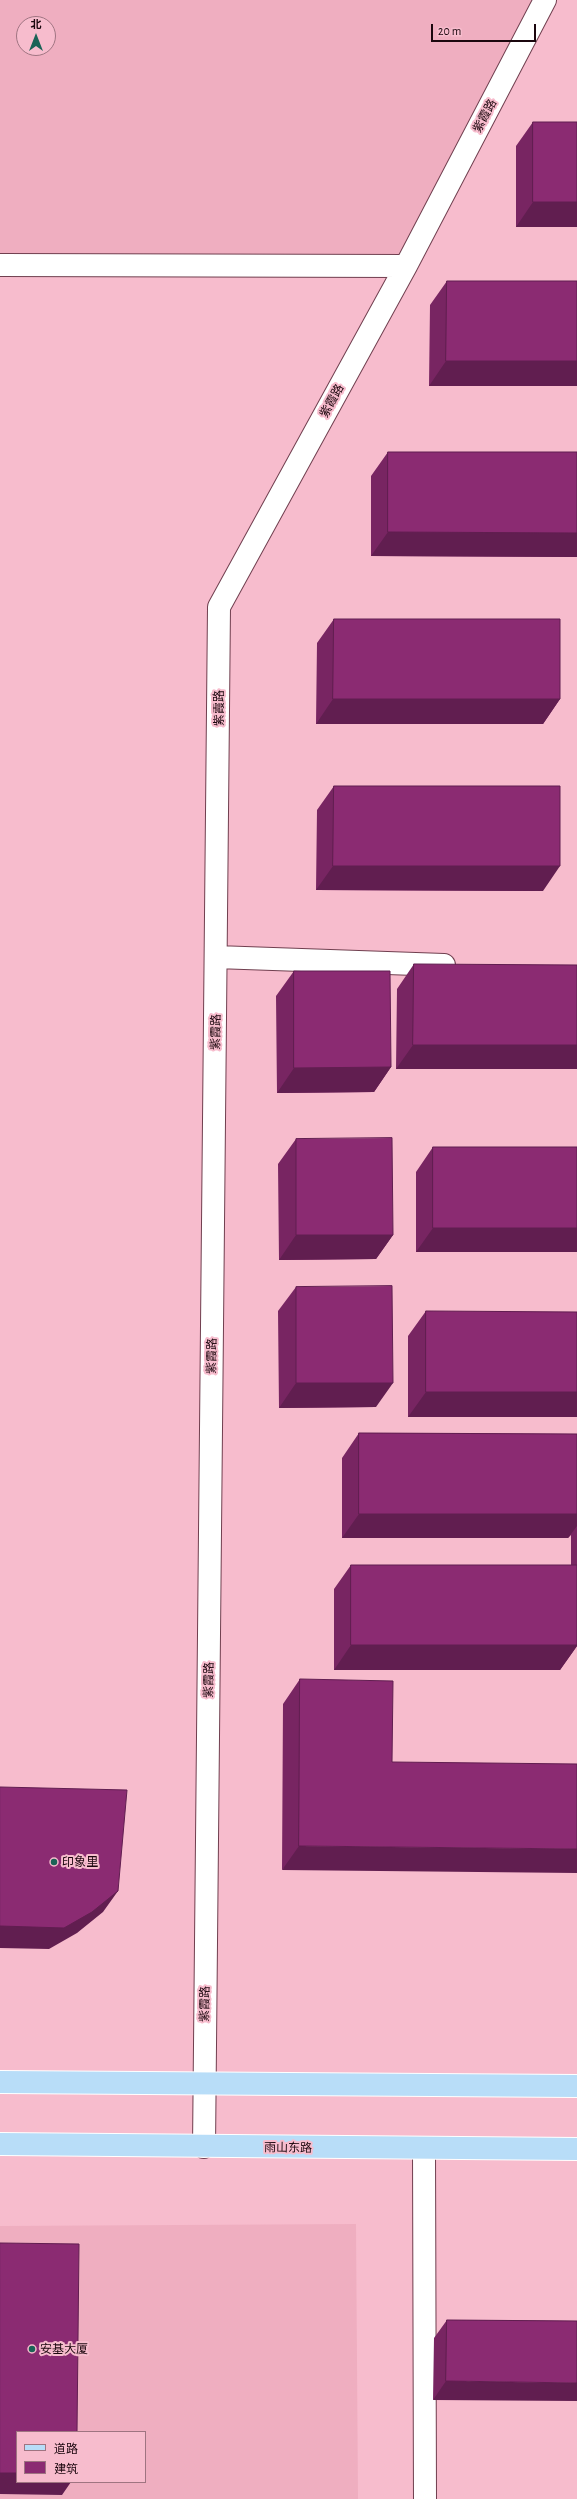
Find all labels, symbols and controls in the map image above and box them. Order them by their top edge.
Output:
north arrow [16,16,56,56]
scale bar [433,16,538,42]
text: 北 [31,19,42,30]
text: 20 m [438,25,461,37]
street label: 紫霞路 [470,97,500,135]
street label: 紫霞路 [317,382,347,420]
street label: 紫霞路 [212,690,226,726]
street label: 紫霞路 [208,1014,224,1050]
street label: 紫霞路 [204,1338,220,1374]
street label: 紫霞路 [201,1662,217,1698]
place label: 印象里 [62,1855,98,1869]
marker: 印象里 [49,1857,59,1867]
street label: 紫霞路 [197,1986,213,2022]
street label: 雨山东路 [264,2140,312,2156]
place label: 安基大厦 [40,2342,88,2356]
marker: 安基大厦 [27,2344,37,2354]
legend [16,2431,146,2483]
text: 道路 [54,2443,78,2455]
text: 建筑 [54,2463,78,2475]

